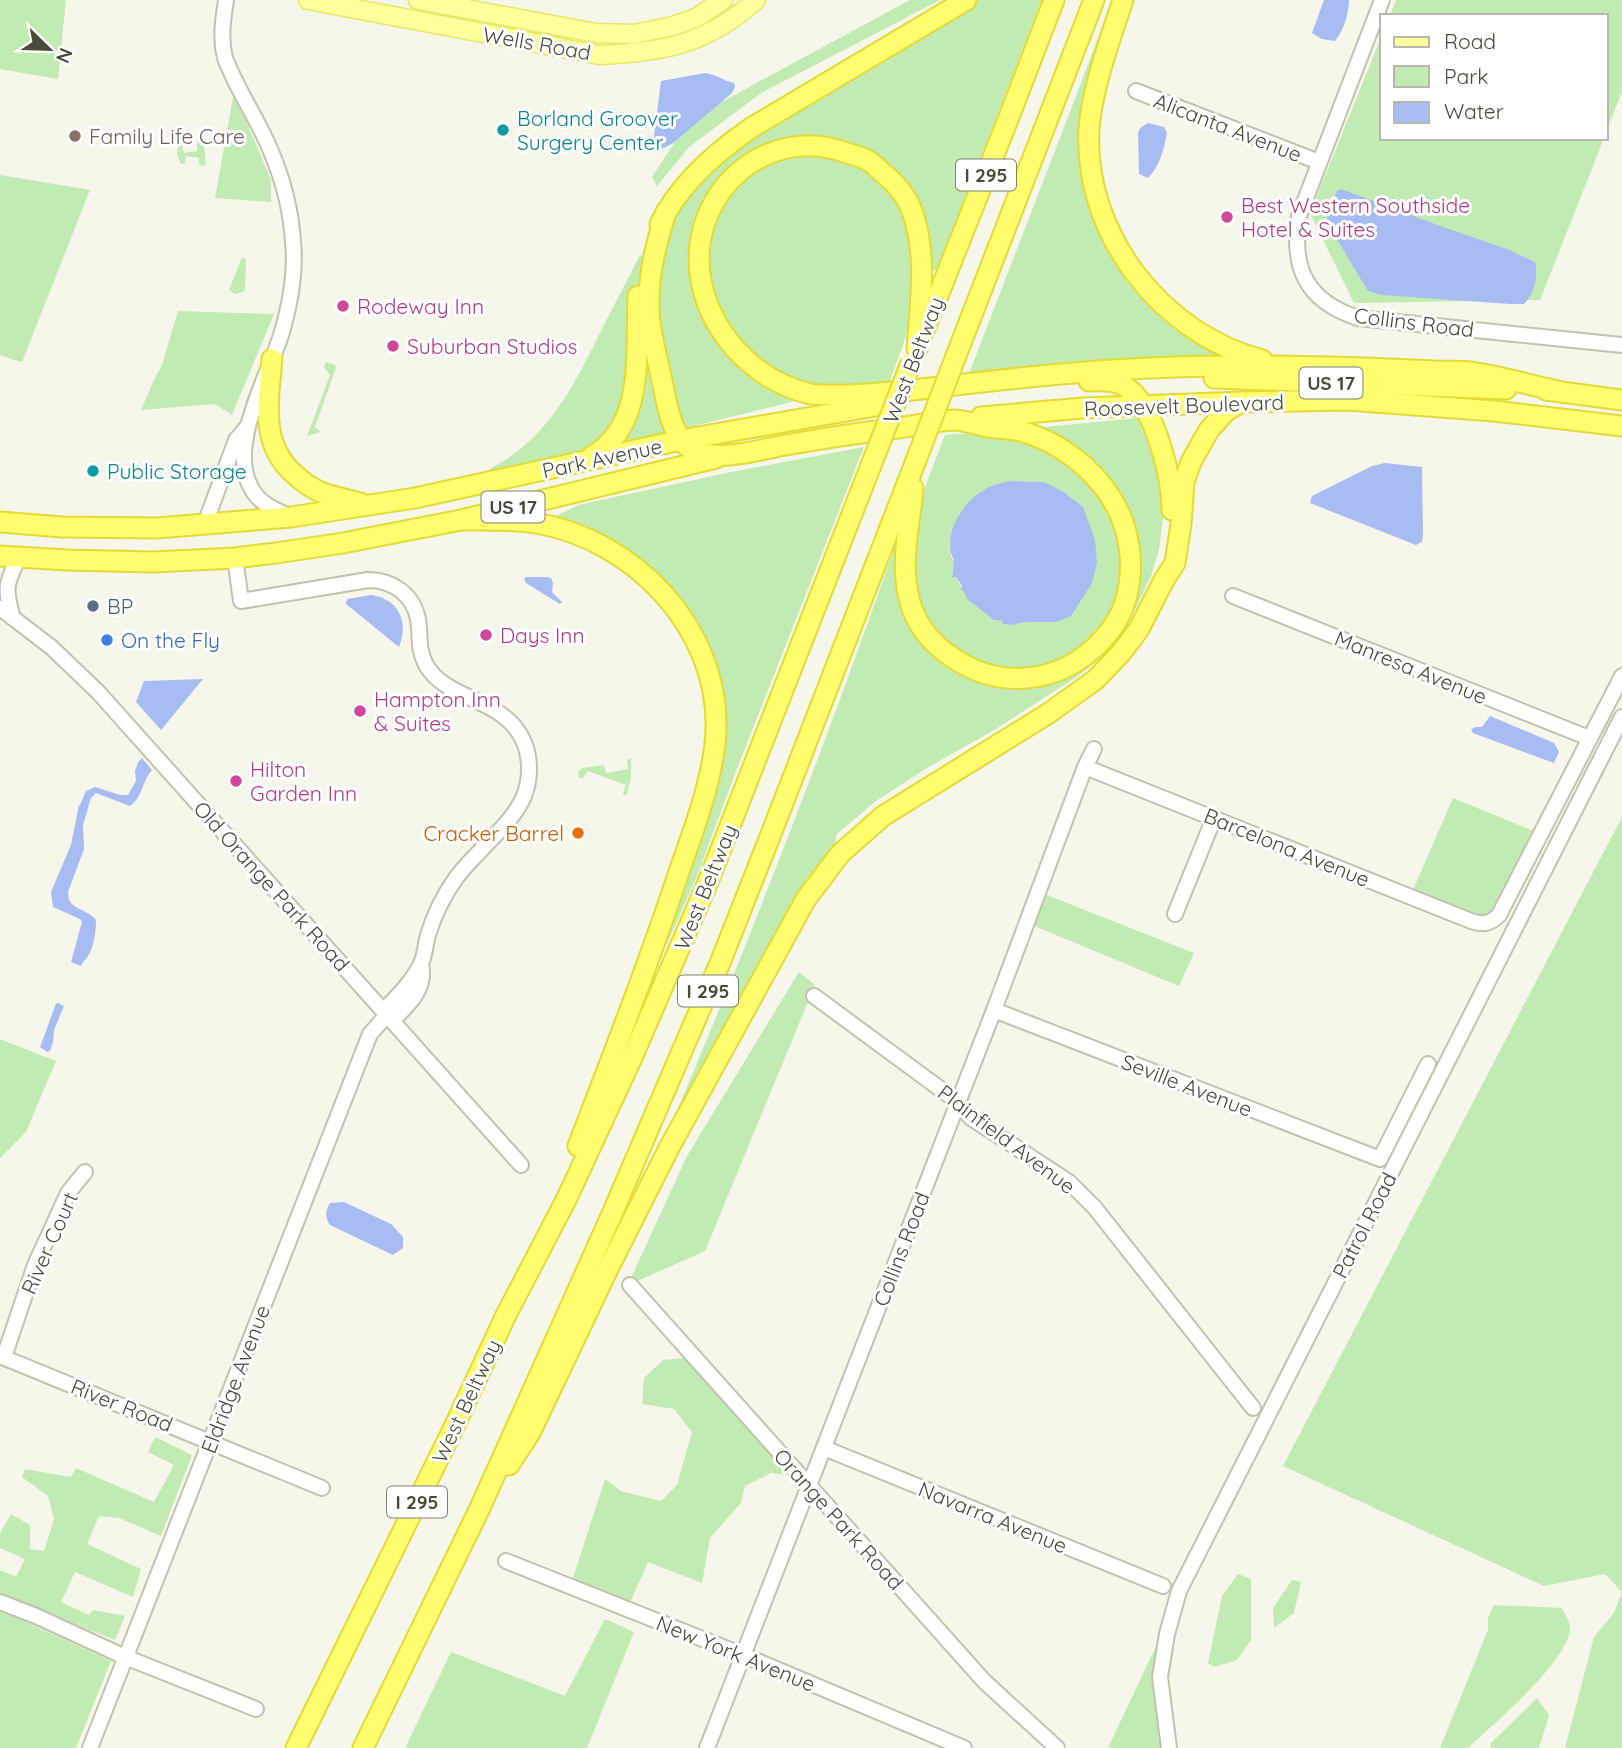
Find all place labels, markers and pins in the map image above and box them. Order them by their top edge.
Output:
place label: Borland Groover Surgery Center [517,105,678,155]
marker: Borland Groover Surgery Center [495,122,511,138]
place label: Family Life Care [89,123,245,149]
marker: Family Life Care [67,128,83,144]
place label: Best Western Southside Hotel & Suites [1241,192,1470,242]
marker: Best Western Southside Hotel & Suites [1219,209,1235,225]
place label: Rodeway Inn [357,293,484,319]
marker: Rodeway Inn [335,298,351,314]
place label: Suburban Studios [407,333,577,359]
marker: Suburban Studios [385,338,401,354]
place label: Public Storage [107,458,247,484]
marker: Public Storage [85,463,101,479]
place label: BP [107,593,133,619]
marker: BP [85,598,101,614]
place label: Days Inn [500,622,585,648]
place label: On the Fly [121,627,220,653]
marker: Days Inn [478,627,494,643]
marker: On the Fly [99,632,115,648]
place label: Hampton Inn & Suites [374,686,501,736]
marker: Hampton Inn & Suites [352,703,368,719]
place label: Hilton Garden Inn [250,756,357,806]
marker: Hilton Garden Inn [228,773,244,789]
place label: Cracker Barrel [424,820,564,846]
marker: Cracker Barrel [570,825,586,841]

